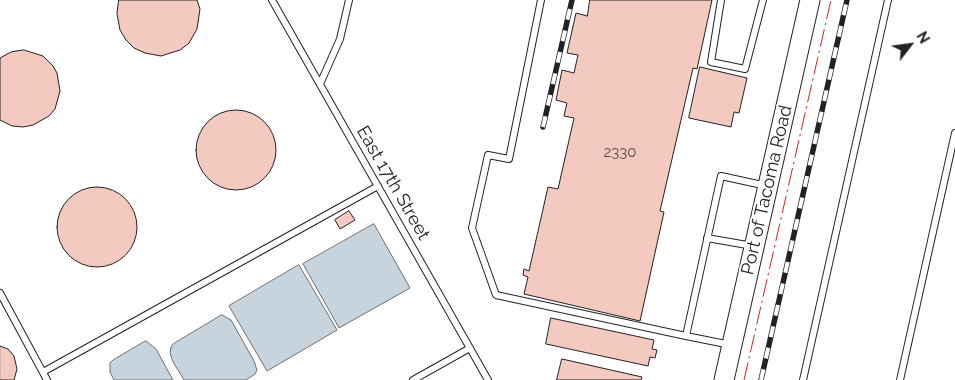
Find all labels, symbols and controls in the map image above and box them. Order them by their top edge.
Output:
north arrow [885,20,935,70]
text: N [913,29,933,46]
street label: Port of Tacoma Road [737,103,797,277]
street label: East 17th Street [352,122,434,244]
house number: 2330 [603,143,637,161]

